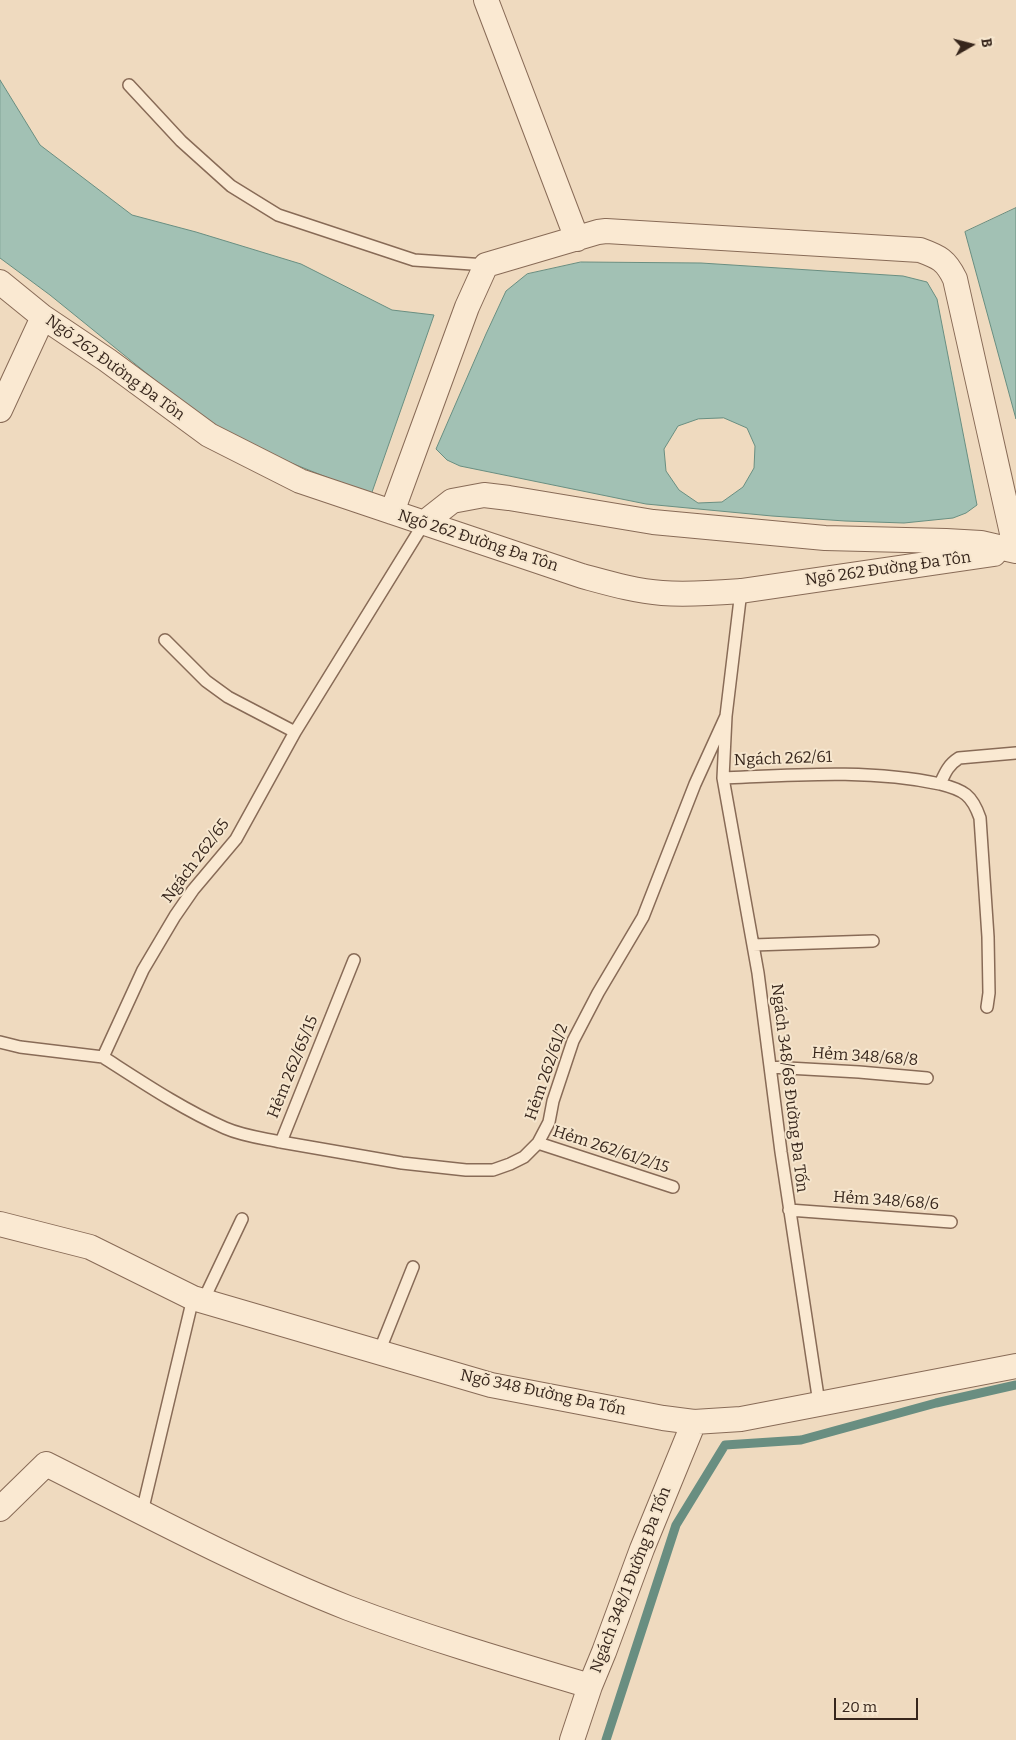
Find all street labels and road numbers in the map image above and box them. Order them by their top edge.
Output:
street label: Ngõ 262 Đường Đa Tôn [42,311,188,425]
street label: Ngõ 262 Đường Đa Tôn [395,506,561,576]
street label: Ngõ 262 Đường Đa Tôn [804,548,972,590]
street label: Ngách 262/61 [734,748,832,770]
street label: Ngách 262/65 [158,815,234,907]
street label: Ngách 348/68 Đường Đa Tốn [767,982,811,1194]
street label: Hẻm 262/65/15 [264,1013,322,1121]
street label: Hẻm 262/61/2 [521,1021,573,1123]
street label: Hẻm 348/68/8 [811,1044,919,1070]
street label: Hẻm 262/61/2/15 [551,1122,671,1178]
street label: Hẻm 348/68/6 [832,1188,940,1214]
street label: Ngõ 348 Đường Đa Tốn [458,1366,628,1420]
street label: Ngách 348/1 Đường Đa Tốn [587,1484,675,1676]

